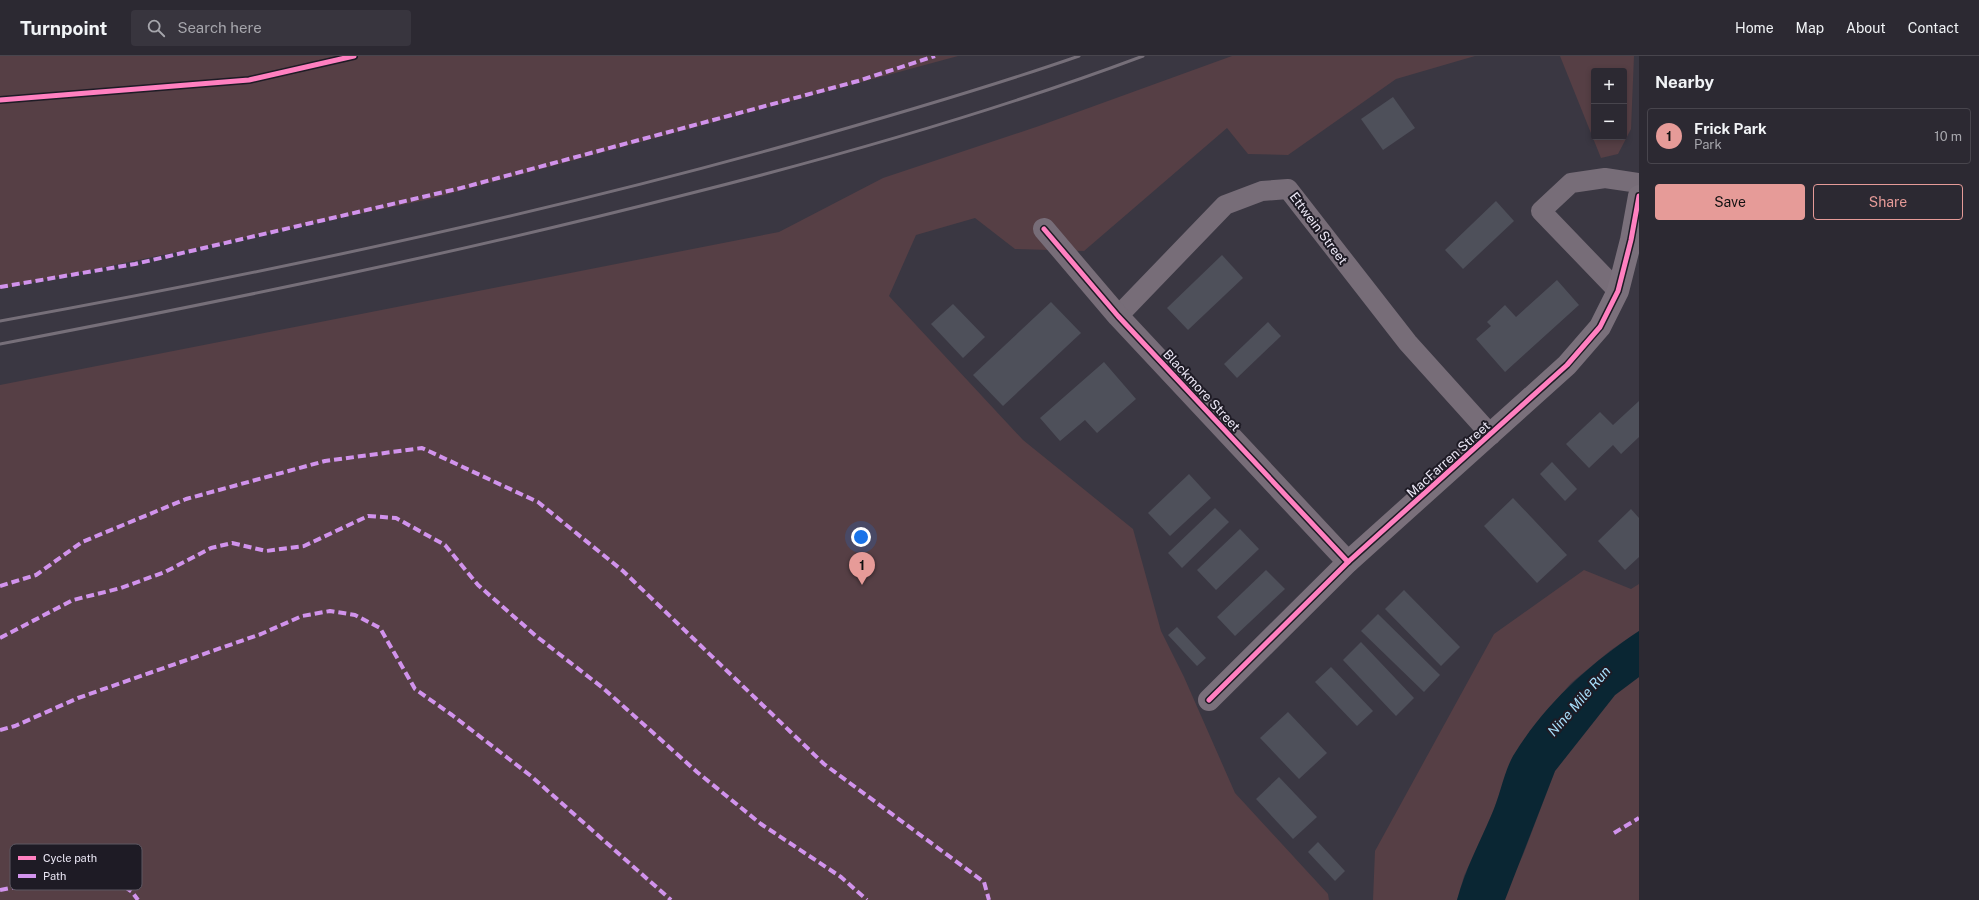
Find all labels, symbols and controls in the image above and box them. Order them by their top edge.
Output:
search box [131,10,411,46]
text: Turnpoint [20,17,107,39]
icon: search [145,17,167,39]
text: Search here [177,19,262,36]
text: Home [1735,20,1774,36]
text: Map [1796,20,1824,36]
text: About [1846,20,1886,36]
text: Contact [1908,20,1959,36]
map controls [1591,68,1627,140]
button: + [1591,68,1627,104]
text: Nearby [1655,72,1714,92]
button: − [1591,104,1627,140]
text: Frick Park [1694,120,1767,137]
text: 1 [1666,129,1672,144]
text: 10 m [1934,129,1962,144]
text: Park [1694,137,1722,152]
button: Save [1655,184,1805,220]
button: Share [1813,184,1963,220]
street label: Ettwein Street [1287,189,1351,267]
street label: Blackmore Street [1160,346,1243,434]
street label: MacFarren Street [1404,418,1493,501]
your location [851,527,871,547]
pin: 1 [849,552,875,585]
water label: Nine Mile Run [1544,663,1614,739]
legend [10,844,142,890]
text: Cycle path [43,852,97,864]
text: Path [43,870,66,882]

